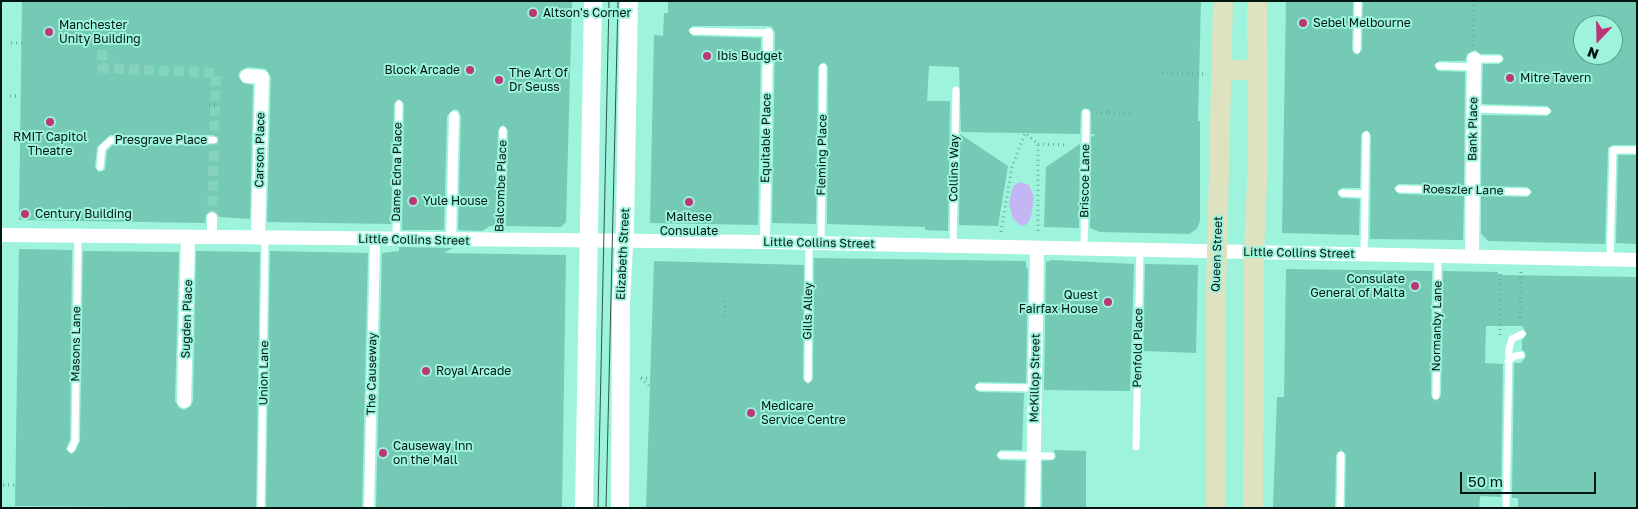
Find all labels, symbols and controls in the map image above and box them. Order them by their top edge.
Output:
place label: Altson's Corner [543,6,631,20]
marker: Altson's Corner [527,7,539,19]
north arrow [1573,15,1623,65]
place label: Sebel Melbourne [1313,16,1411,30]
marker: Sebel Melbourne [1297,17,1309,29]
place label: Manchester Unity Building [59,18,141,46]
marker: Manchester Unity Building [43,26,55,38]
text: N [1585,44,1601,63]
place label: Ibis Budget [717,49,783,63]
marker: Ibis Budget [701,50,713,62]
place label: Block Arcade [384,63,460,77]
marker: Block Arcade [464,64,476,76]
place label: The Art Of Dr Seuss [509,66,568,94]
place label: Mitre Tavern [1520,71,1591,85]
marker: Mitre Tavern [1504,72,1516,84]
marker: The Art Of Dr Seuss [493,74,505,86]
street label: Equitable Place [758,93,774,183]
street label: Bank Place [1465,97,1481,161]
street label: Carson Place [252,112,268,188]
street label: Fleming Place [814,114,830,196]
marker: RMIT Capitol Theatre [44,116,56,128]
street label: Dame Edna Place [389,122,405,222]
place label: RMIT Capitol Theatre [13,130,87,158]
street label: Presgrave Place [115,133,207,147]
street label: Collins Way [946,134,962,202]
street label: Balcombe Place [492,140,510,232]
street label: Briscoe Lane [1077,144,1093,218]
street label: Roeszler Lane [1422,182,1504,198]
place label: Yule House [423,194,488,208]
marker: Yule House [407,195,419,207]
marker: Maltese Consulate [683,196,695,208]
place label: Century Building [35,207,132,221]
marker: Century Building [19,208,31,220]
street label: Elizabeth Street [613,208,633,300]
place label: Maltese Consulate [660,210,718,238]
street label: Queen Street [1208,216,1226,292]
street label: Little Collins Street [358,232,470,248]
street label: Little Collins Street [763,235,875,251]
street label: Little Collins Street [1243,245,1355,261]
place label: Consulate General of Malta [1310,272,1405,300]
street label: Sugden Place [178,279,196,359]
marker: Consulate General of Malta [1409,280,1421,292]
street label: Normanby Lane [1429,281,1445,371]
street label: Gills Alley [800,282,816,340]
place label: Quest Fairfax House [1019,288,1098,316]
marker: Quest Fairfax House [1102,296,1114,308]
street label: Masons Lane [68,306,84,382]
street label: Penfold Place [1130,308,1146,388]
street label: The Causeway [364,332,380,416]
street label: McKillop Street [1027,333,1043,423]
street label: Union Lane [256,340,272,406]
place label: Royal Arcade [436,364,511,378]
marker: Royal Arcade [420,365,432,377]
place label: Medicare Service Centre [761,399,846,427]
marker: Medicare Service Centre [745,407,757,419]
place label: Causeway Inn on the Mall [393,439,473,467]
marker: Causeway Inn on the Mall [377,447,389,459]
scale bar [1463,462,1599,494]
text: 50 m [1468,472,1503,490]

